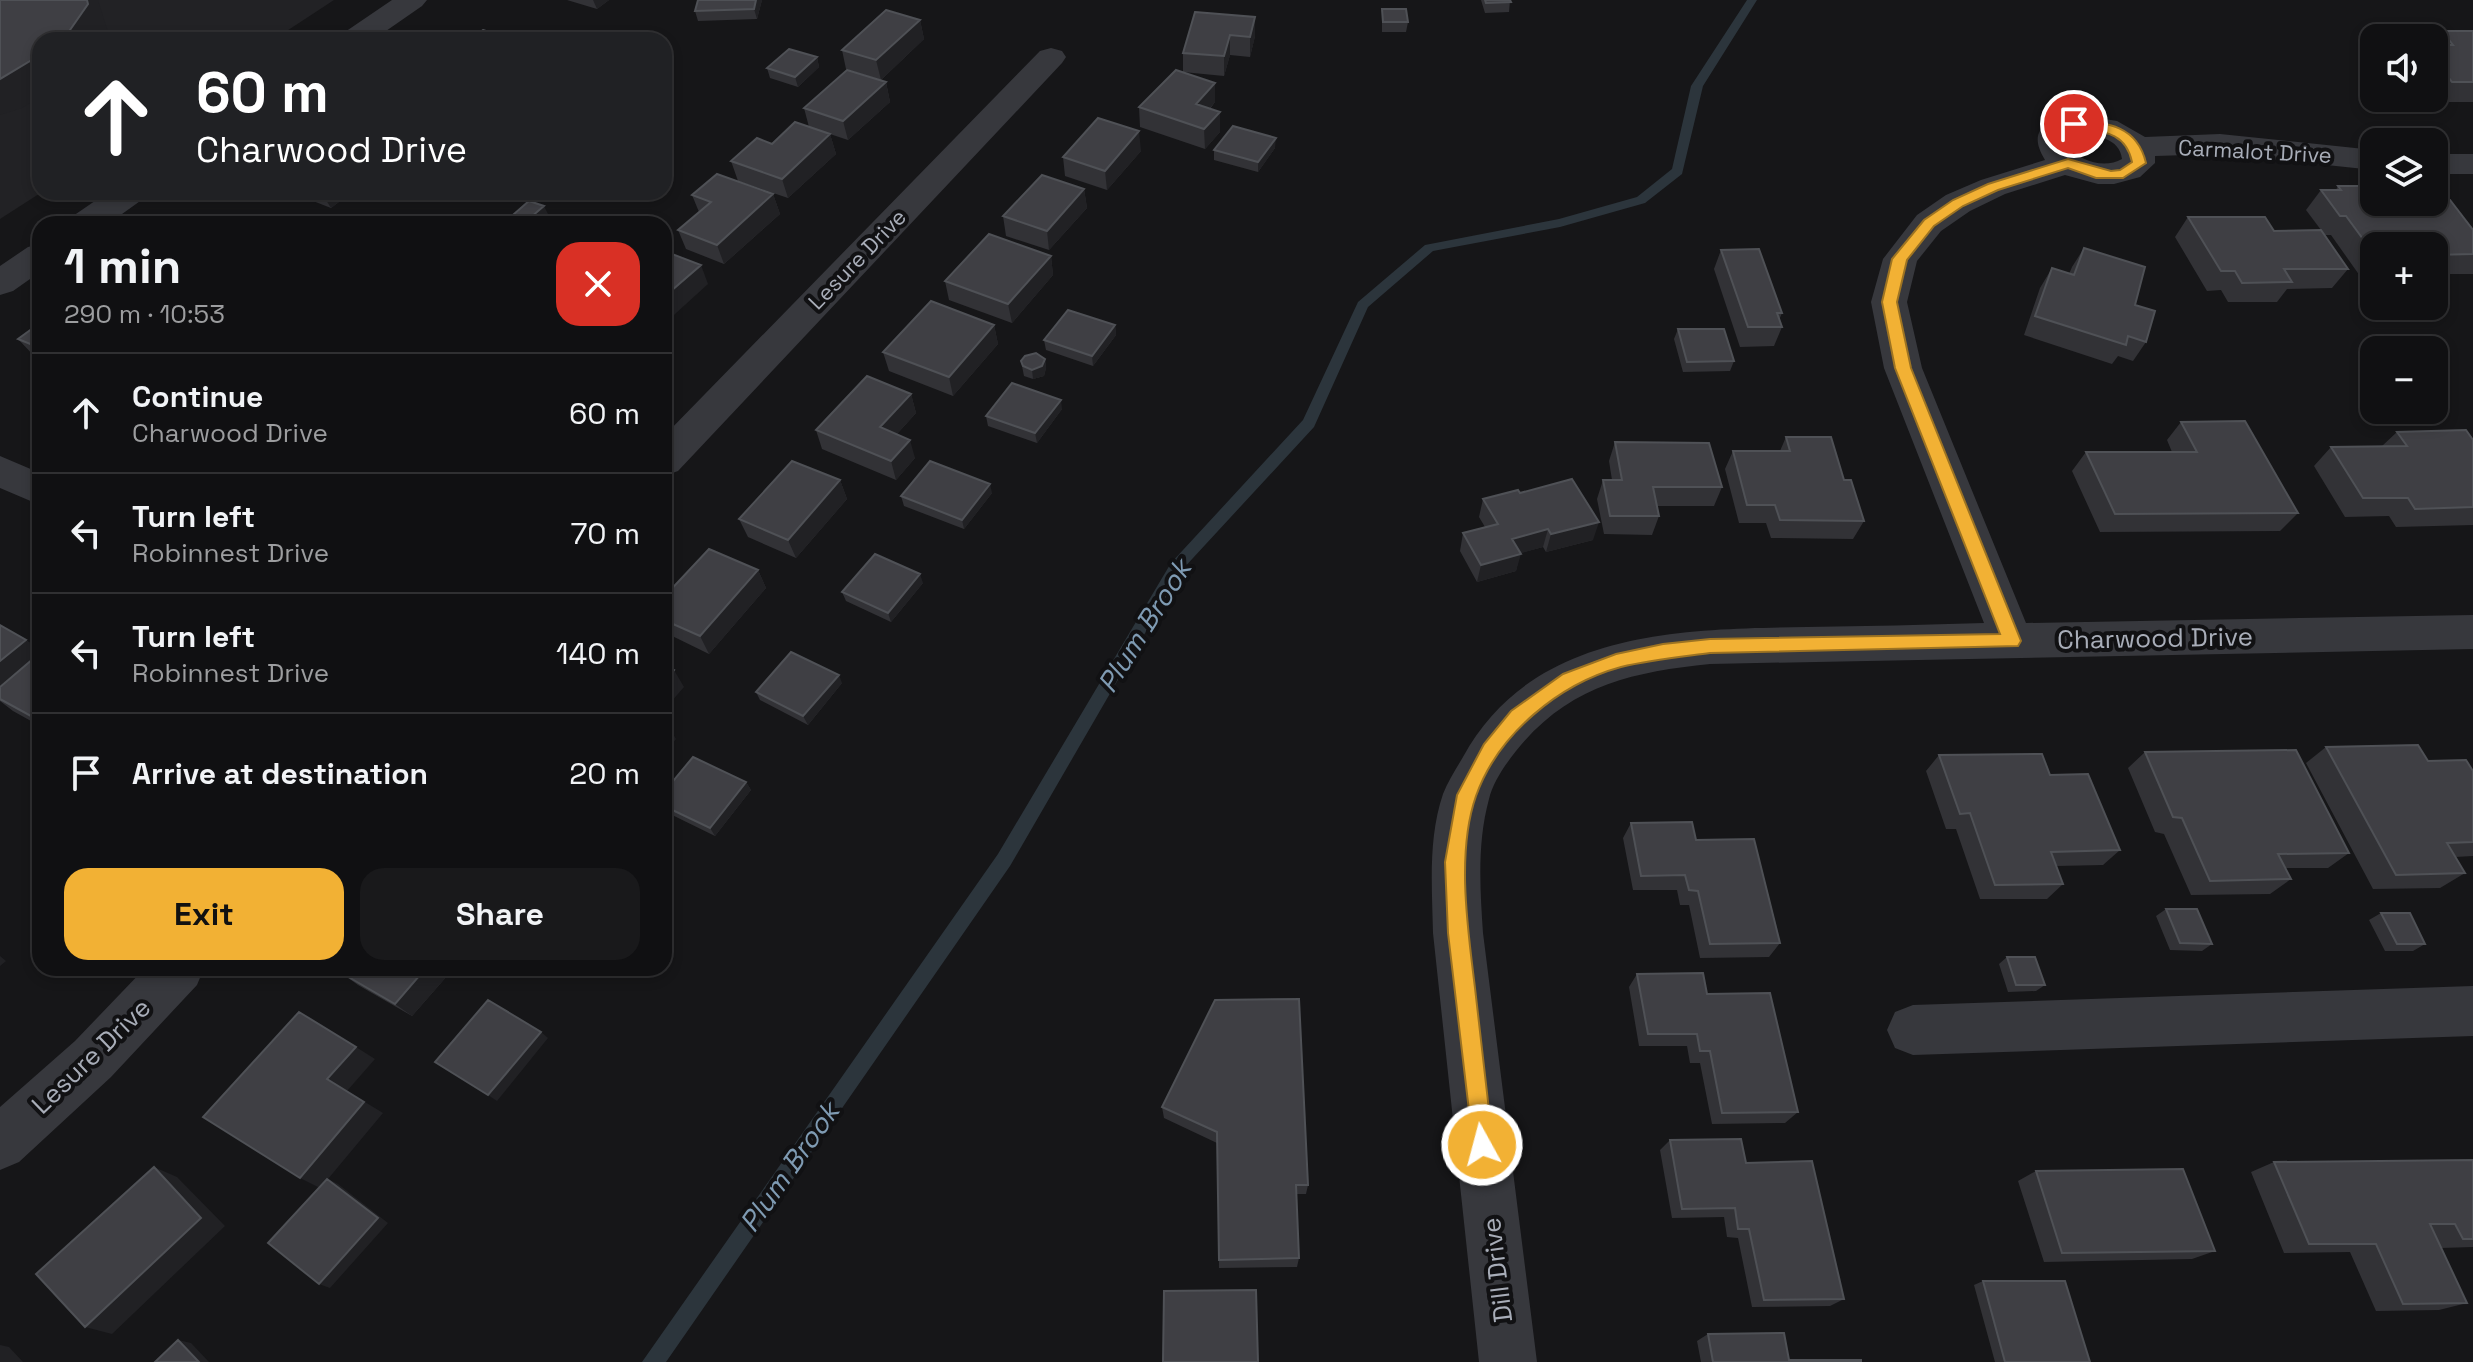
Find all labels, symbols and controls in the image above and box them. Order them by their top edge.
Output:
map controls [2360,24,2448,424]
button: sound [2360,24,2448,112]
text: 60 m [196,57,329,128]
icon: ahead [64,64,168,168]
pin [2040,90,2108,158]
icon: arrive [2052,102,2096,146]
text: Charwood Drive [196,127,467,173]
button: layers [2360,128,2448,216]
street label: Carmalot Drive [2178,133,2332,169]
street label: Lesure Drive [802,203,912,315]
button: + [2360,232,2448,320]
text: 1 min [64,236,181,297]
button: close [556,242,640,326]
text: 290 m · 10:53 [64,297,225,331]
button: − [2360,336,2448,424]
text: Continue [132,377,263,416]
icon: ahead [64,391,108,435]
text: 60 m [569,394,640,433]
text: Charwood Drive [132,416,328,450]
text: Turn left [132,497,255,536]
icon: left [64,511,108,555]
text: 70 m [571,514,640,553]
text: Robinnest Drive [132,536,329,570]
water label: Plum Brook [1089,550,1201,699]
text: Turn left [132,617,255,656]
street label: Charwood Drive [2057,619,2253,657]
icon: left [64,631,108,675]
text: 140 m [556,634,640,673]
text: Robinnest Drive [132,656,329,690]
icon: arrive [64,751,108,795]
text: Arrive at destination [132,754,428,793]
text: 20 m [569,754,640,793]
button: Exit [64,868,344,960]
button: Share [360,868,640,960]
street label: Lesure Drive [24,991,158,1121]
water label: Plum Brook [731,1093,849,1239]
position arrow [1440,1103,1524,1187]
street label: Dill Drive [1474,1216,1520,1324]

